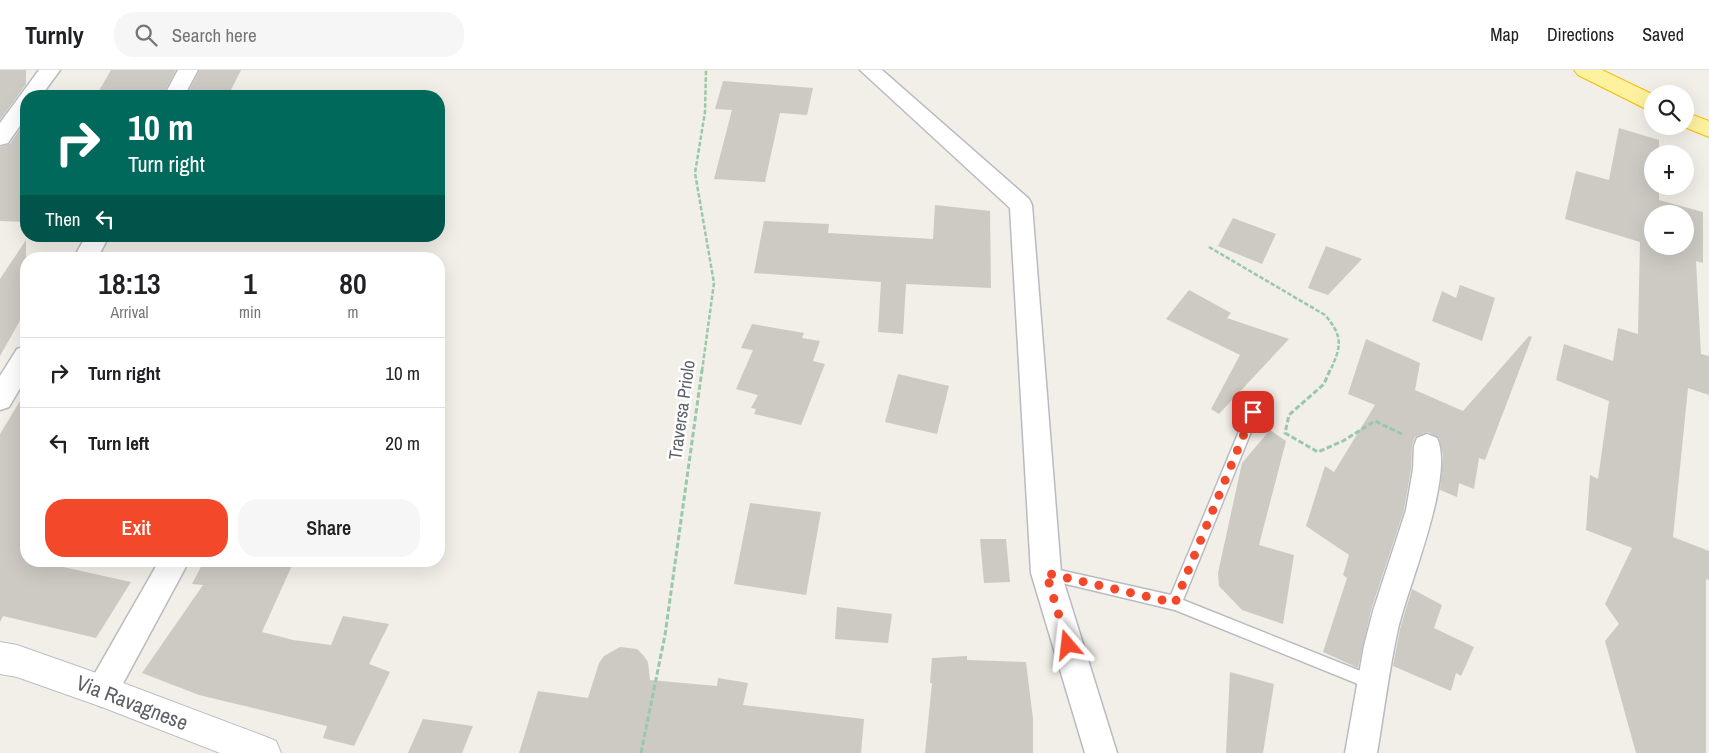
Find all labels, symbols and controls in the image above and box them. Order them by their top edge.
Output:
search box [114,12,464,57]
text: Turnly [25,19,84,51]
icon: search [132,21,160,49]
text: Search here [172,22,257,48]
text: Map [1490,22,1519,47]
text: Directions [1547,22,1614,47]
text: Saved [1642,22,1684,47]
map controls [1644,85,1694,255]
button: search [1644,85,1694,135]
text: 10 m [128,104,193,151]
icon: right [45,110,110,175]
button: + [1644,145,1694,195]
text: Turn right [128,149,205,179]
icon: left [91,205,119,233]
button: − [1644,205,1694,255]
text: Then [45,206,81,232]
text: 18:13 [98,263,161,303]
text: 1 [243,263,257,303]
text: 80 [339,263,367,303]
text: Arrival [111,301,149,323]
text: min [239,301,261,323]
text: m [348,301,358,323]
street label: Traversa Priolo [662,358,701,461]
icon: right [45,359,73,387]
text: Turn right [88,360,160,386]
text: 10 m [385,360,420,386]
pin [1232,391,1274,433]
icon: arrive [1239,398,1267,426]
icon: left [45,429,73,457]
text: Turn left [88,430,149,456]
text: 20 m [385,430,420,456]
button: Exit [45,499,228,557]
button: Share [238,499,420,557]
position arrow [1041,618,1093,670]
street label: Via Ravagnese [72,668,192,737]

